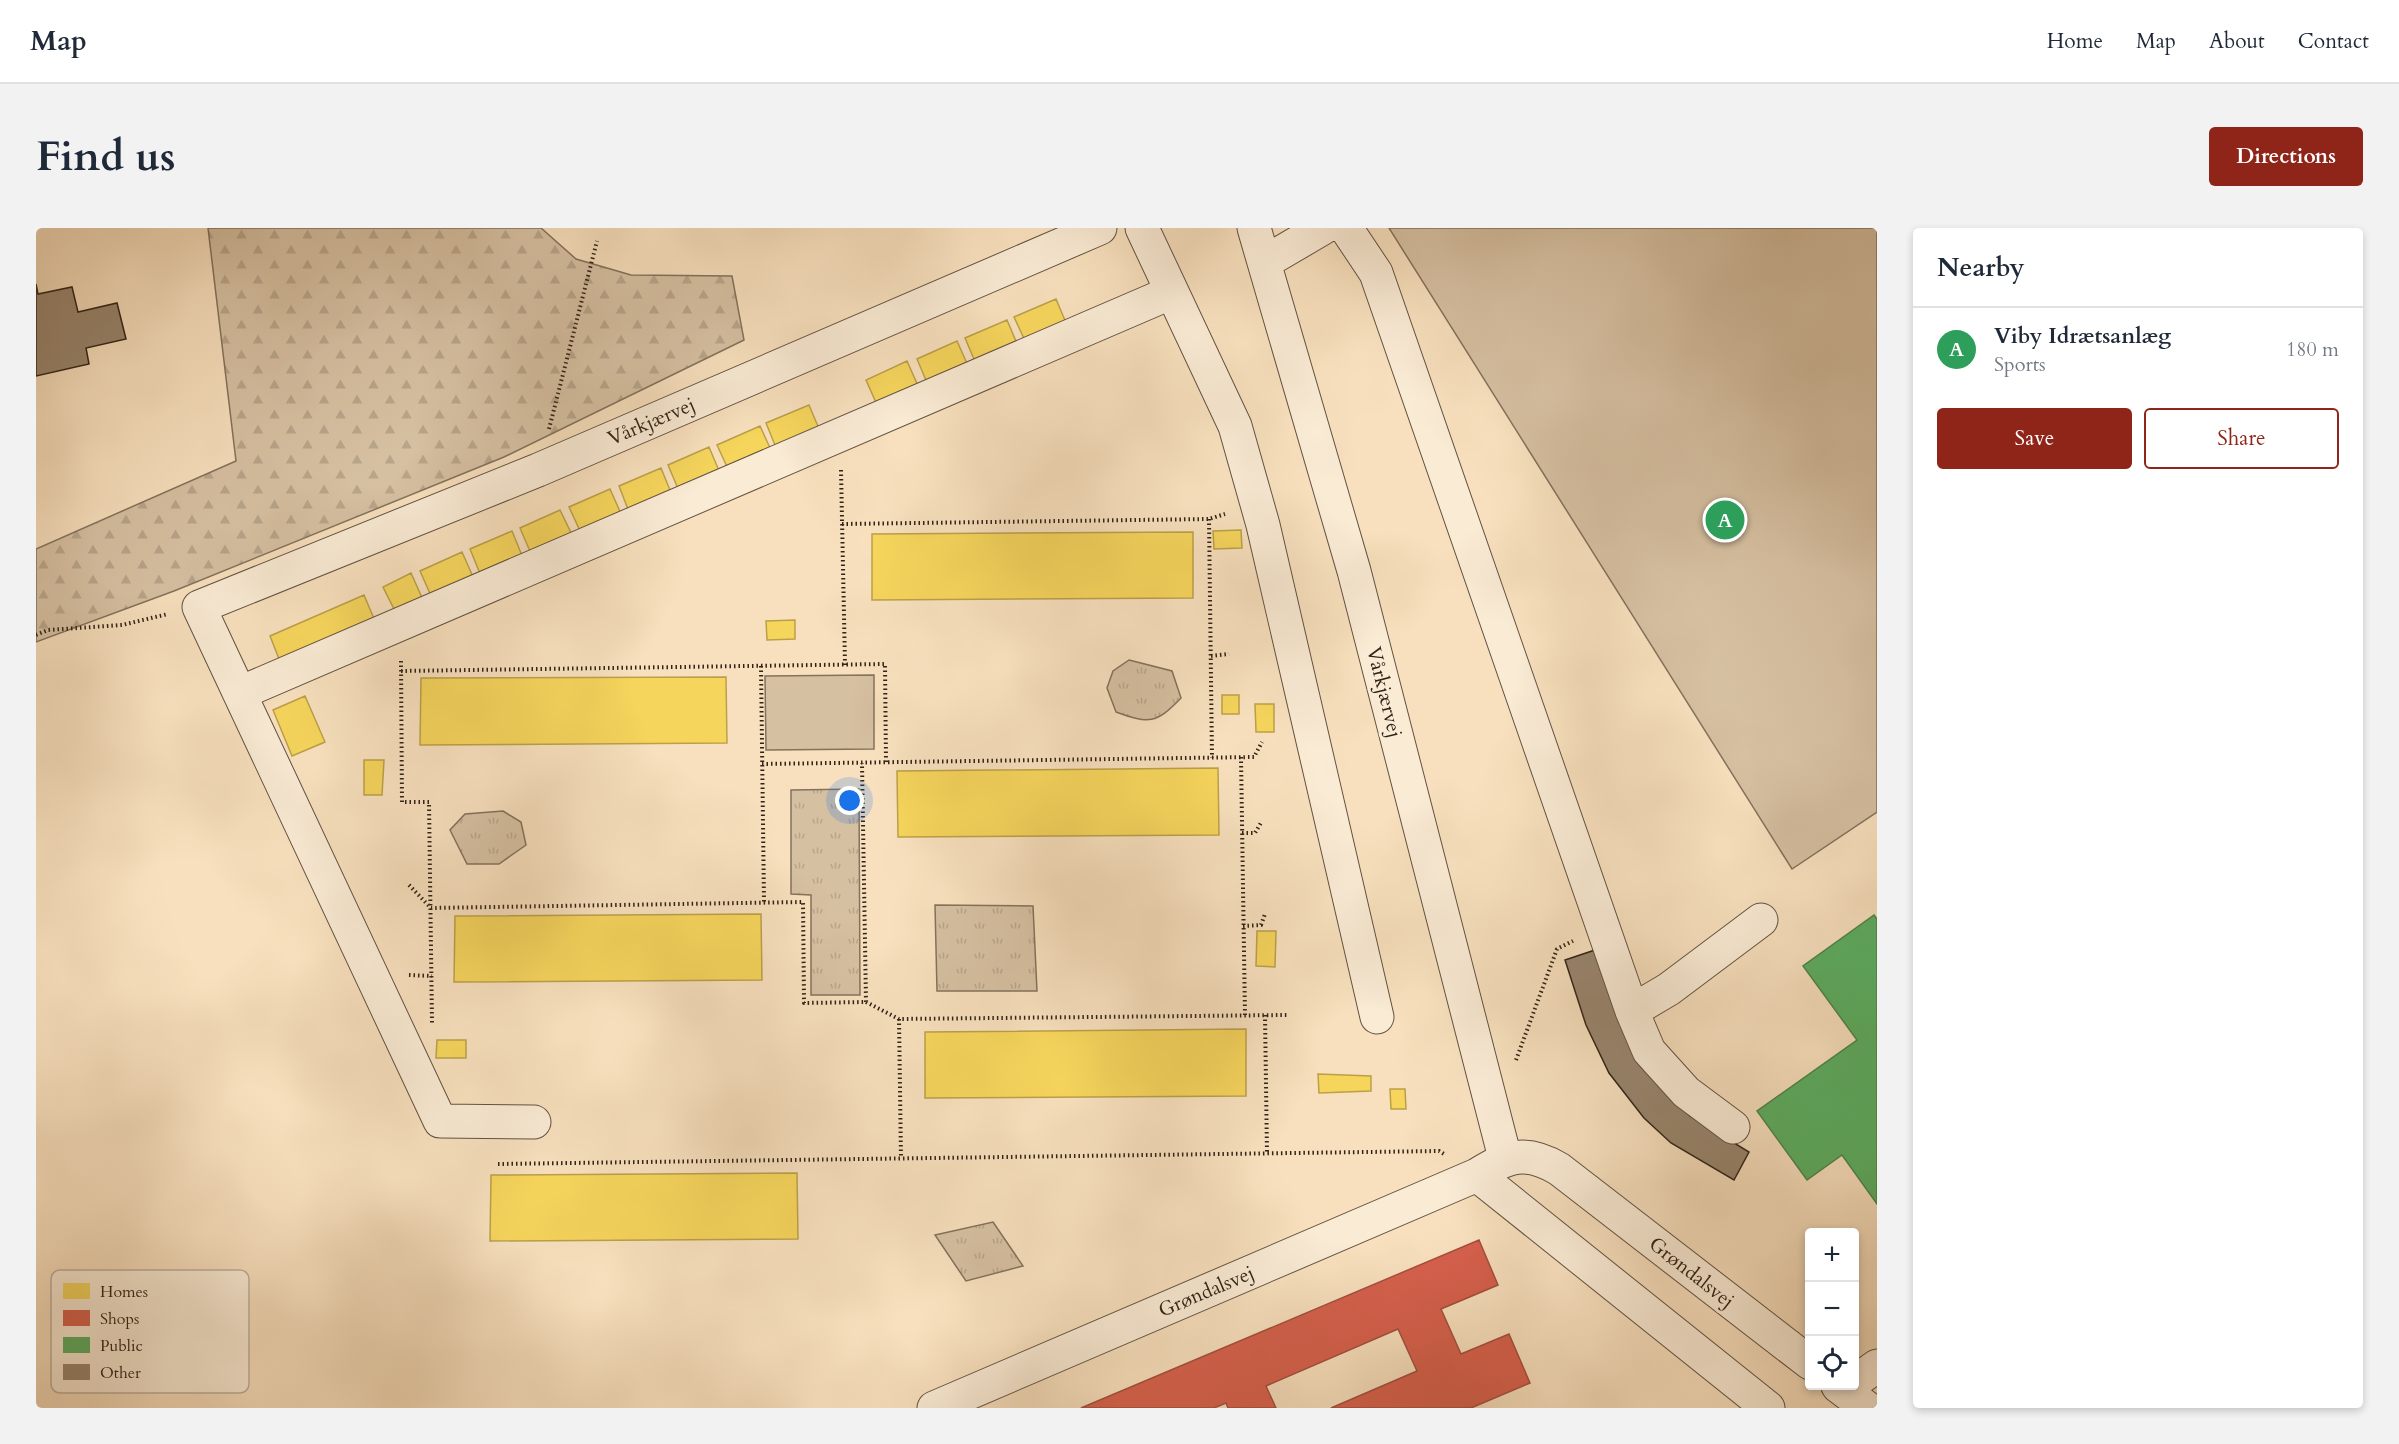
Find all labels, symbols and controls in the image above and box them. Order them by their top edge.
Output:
text: Map [30,22,87,60]
text: Home [2047,27,2103,56]
text: Map [2136,27,2176,56]
text: About [2209,27,2265,56]
text: Contact [2298,27,2369,56]
button: Directions [2209,127,2363,186]
text: Find us [36,128,176,185]
text: Nearby [1937,250,2025,285]
text: Viby Idrætsanlæg [1994,321,2171,351]
text: A [1949,336,1964,363]
text: 180 m [2286,336,2339,363]
text: Sports [1994,351,2046,378]
street label: Vårkjærvej [603,391,699,452]
button: Save [1937,408,2132,469]
button: Share [2144,408,2339,469]
pin: A [1706,498,1744,542]
street label: Vårkjærvej [1360,644,1409,740]
your location [835,786,864,815]
map controls [1805,1228,1859,1390]
button: + [1805,1228,1859,1282]
street label: Grøndalsvej [1643,1230,1740,1314]
street label: Grøndalsvej [1154,1259,1258,1324]
legend [51,1270,249,1393]
text: Homes [100,1281,148,1303]
button: − [1805,1282,1859,1336]
text: Shops [100,1308,139,1330]
text: Public [100,1335,143,1357]
button: locate [1805,1336,1859,1390]
text: Other [100,1362,141,1384]

